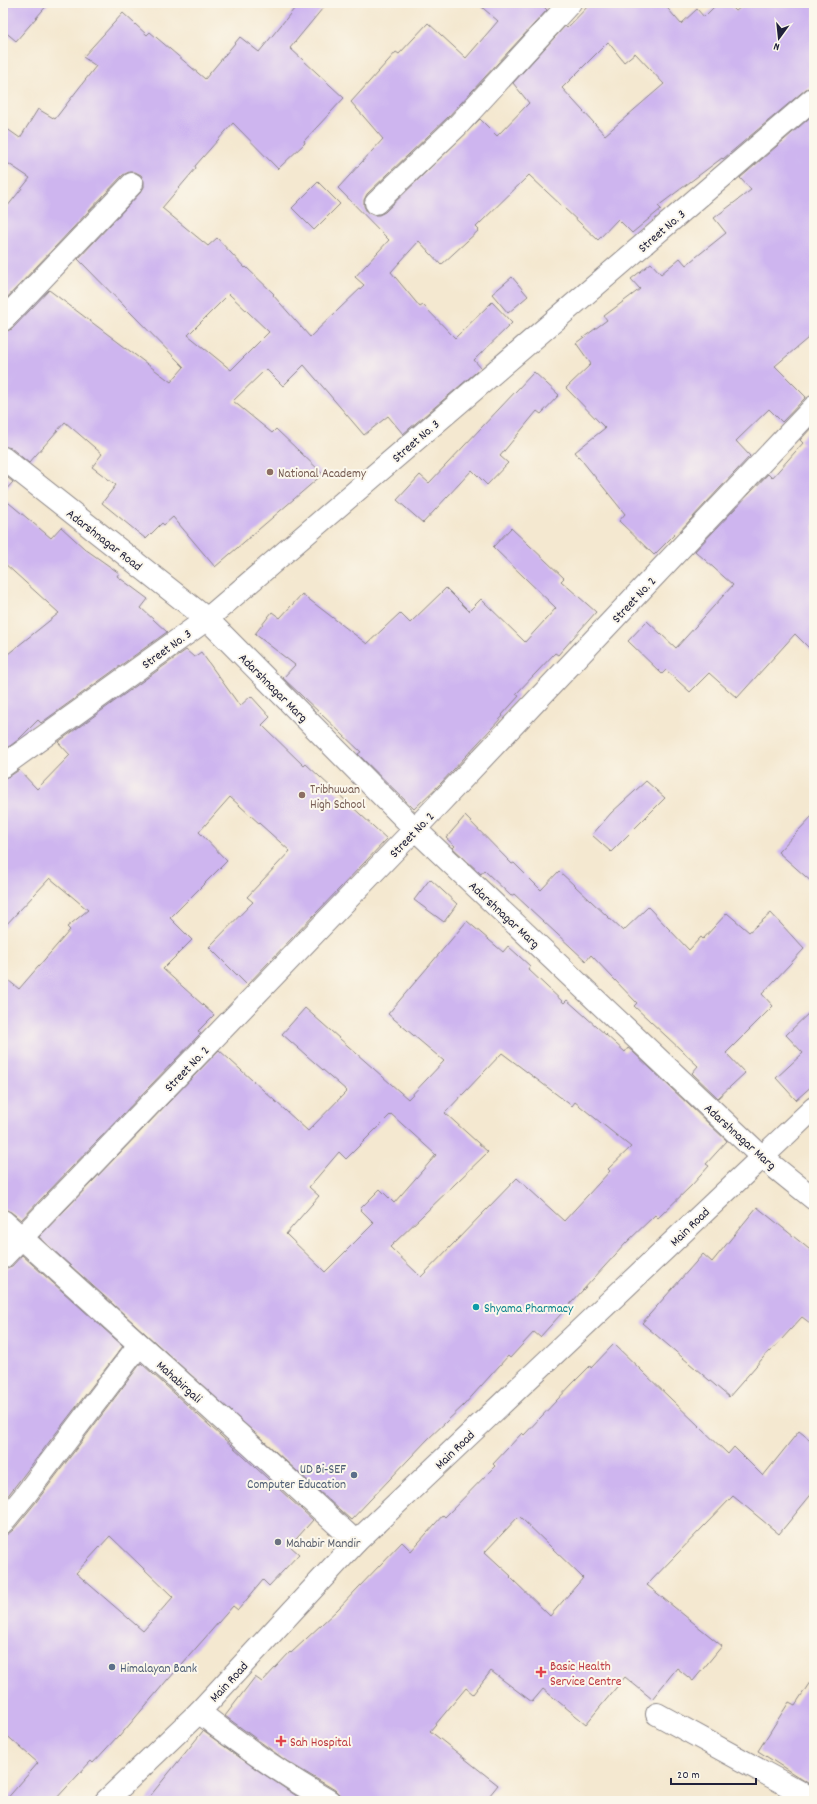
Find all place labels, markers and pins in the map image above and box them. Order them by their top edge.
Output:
place label: National Academy [278,465,367,484]
marker: National Academy [265,467,275,477]
place label: Tribhuwan High School [310,781,365,815]
marker: Tribhuwan High School [297,790,307,800]
place label: Shyama Pharmacy [484,1300,574,1319]
marker: Shyama Pharmacy [471,1302,481,1312]
place label: UD Bi-SEF Computer Education [247,1461,346,1495]
marker: UD Bi-SEF Computer Education [349,1470,359,1480]
place label: Mahabir Mandir [286,1535,361,1554]
marker: Mahabir Mandir [273,1537,283,1547]
place label: Basic Health Service Centre [550,1658,622,1692]
place label: Himalayan Bank [120,1660,197,1679]
marker: Himalayan Bank [107,1662,117,1672]
marker: Basic Health Service Centre [535,1666,547,1678]
place label: Sah Hospital [290,1734,351,1753]
marker: Sah Hospital [275,1735,287,1747]

